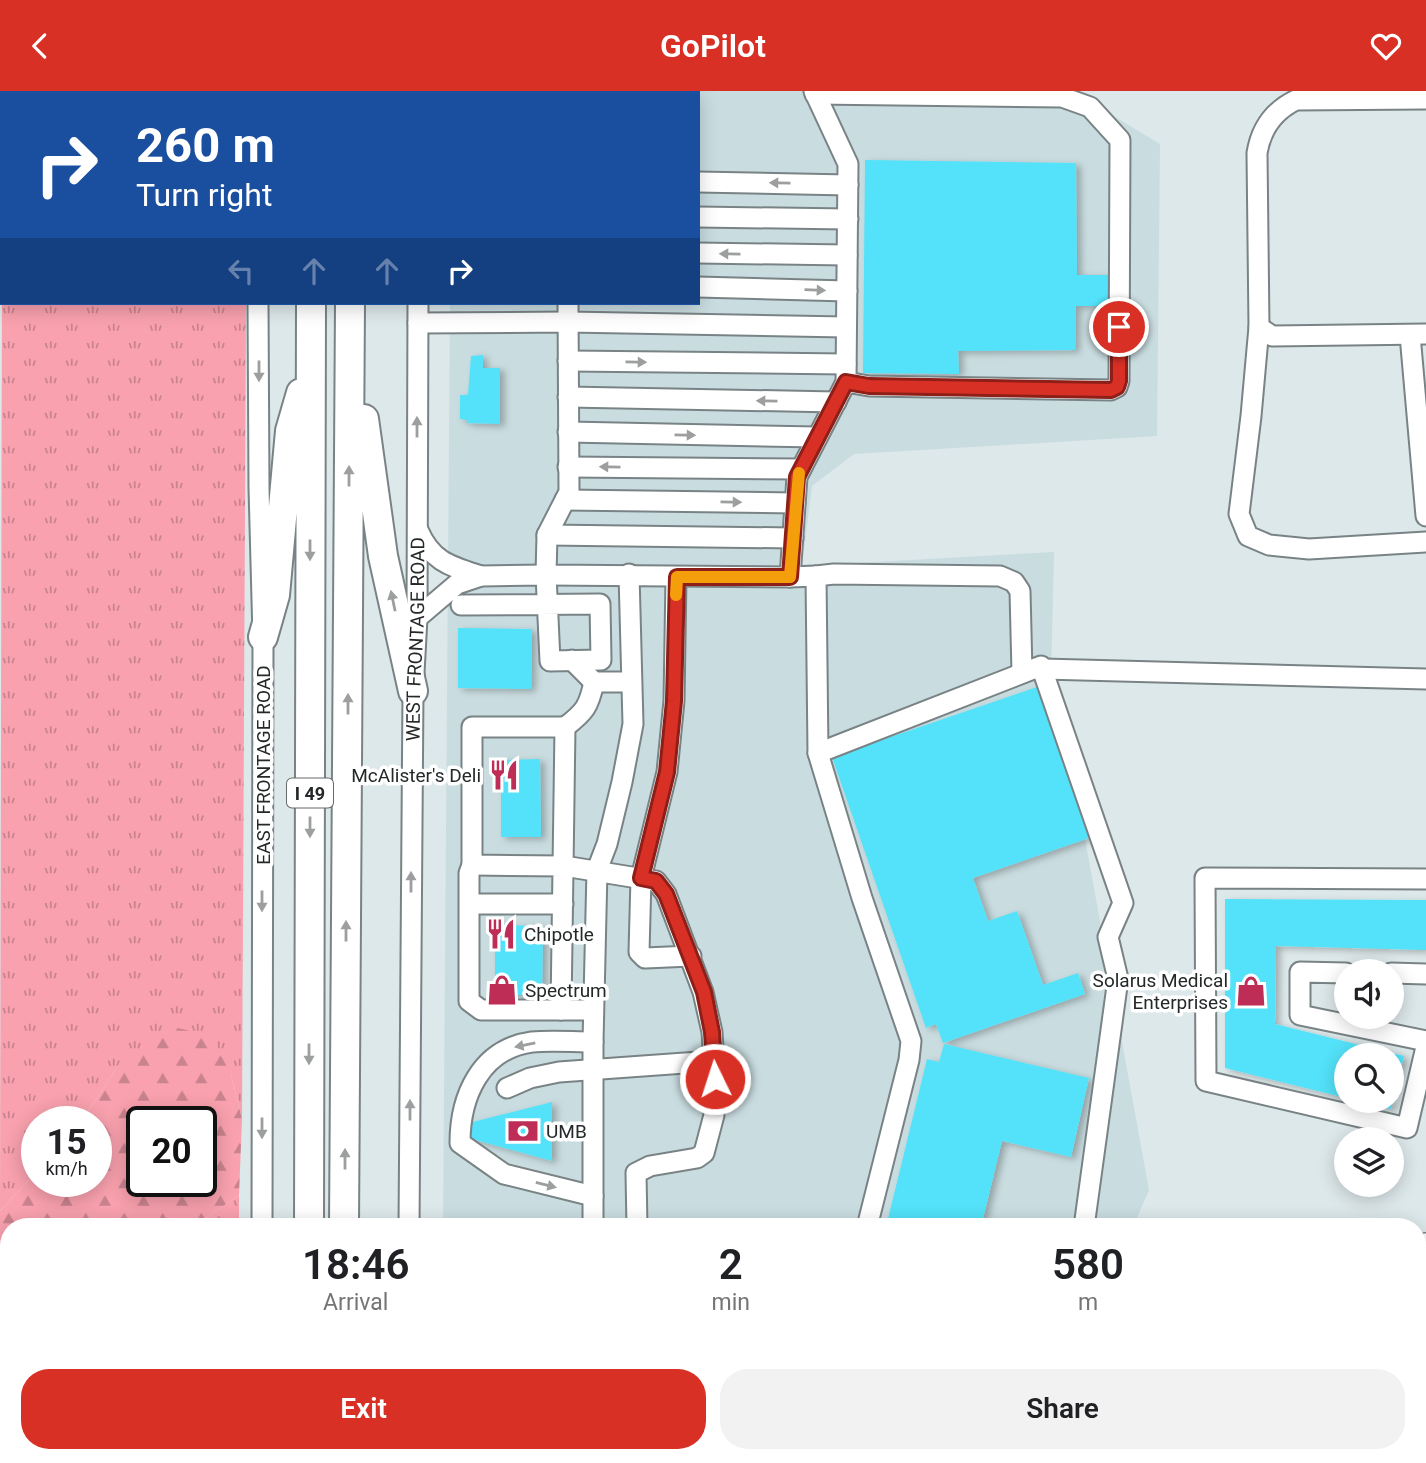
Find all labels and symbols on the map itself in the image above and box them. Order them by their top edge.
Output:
one-way arrow [769,178,791,189]
one-way arrow [719,248,741,259]
one-way arrow [805,285,827,296]
pin [1089,297,1149,357]
one-way arrow [626,356,648,368]
one-way arrow [253,360,265,382]
one-way arrow [756,395,778,406]
one-way arrow [411,416,423,438]
one-way arrow [675,429,697,440]
one-way arrow [599,461,621,473]
one-way arrow [343,465,355,487]
one-way arrow [720,496,742,508]
street label: WEST FRONTAGE ROAD [401,537,429,741]
one-way arrow [304,540,316,562]
one-way arrow [387,590,398,612]
street label: EAST FRONTAGE ROAD [252,665,275,865]
one-way arrow [342,692,354,714]
restaurant icon: McAlister's Deli [487,758,521,792]
place label: McAlister's Deli [351,764,481,787]
road number: I 49 [287,779,333,807]
one-way arrow [304,816,316,838]
one-way arrow [405,871,417,893]
one-way arrow [256,890,268,912]
restaurant icon: Chipotle [484,917,518,951]
one-way arrow [340,920,352,942]
place label: Chipotle [524,923,594,946]
place label: Solarus Medical Enterprises [1093,969,1228,1014]
shop icon: Spectrum [485,973,519,1007]
shop icon: Solarus Medical Enterprises [1234,974,1268,1008]
place label: Spectrum [525,979,607,1002]
one-way arrow [514,1039,536,1050]
position arrow [678,1042,752,1116]
one-way arrow [303,1044,315,1066]
one-way arrow [404,1098,415,1120]
speed limit sign: 20 [126,1106,217,1197]
bank icon: UMB [506,1114,540,1148]
one-way arrow [256,1118,268,1140]
place label: UMB [546,1120,587,1143]
one-way arrow [339,1147,351,1169]
one-way arrow [535,1180,557,1191]

